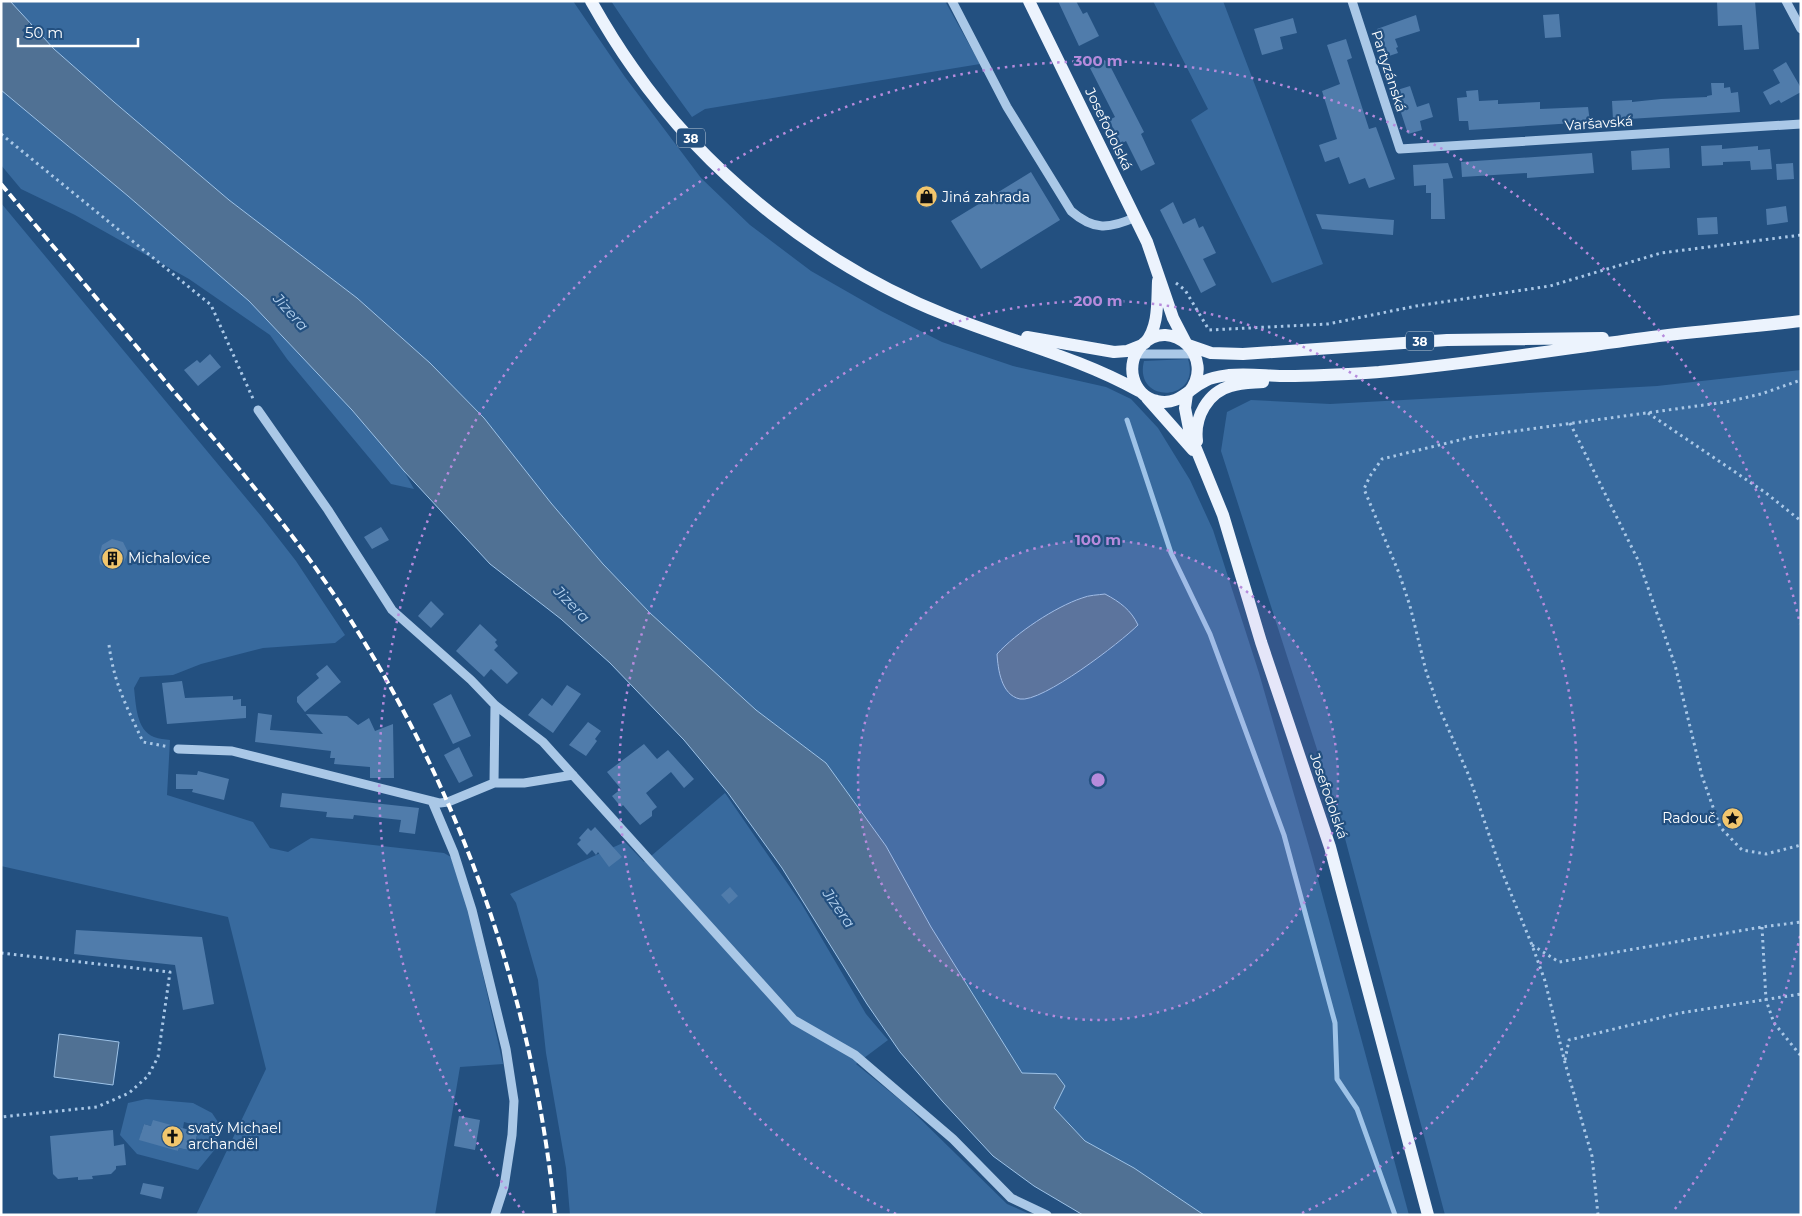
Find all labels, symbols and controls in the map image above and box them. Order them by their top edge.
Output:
scale bar [18,15,138,47]
text: 50 m [25,23,63,42]
street label: Partyzánská [1367,28,1411,114]
text: 300 m [1072,51,1123,70]
street label: Josefodolská [1081,84,1137,173]
street label: Varšavská [1564,112,1634,134]
road number: 38 [677,128,705,148]
shop icon: Jiná zahrada [914,185,938,209]
place label: Jiná zahrada [941,188,1030,206]
water label: Jizera [269,289,313,335]
text: 200 m [1073,291,1123,310]
road number: 38 [1406,332,1434,351]
text: 100 m [1075,530,1121,549]
building icon: Michalovice [100,546,124,570]
place label: Michalovice [128,549,211,567]
water label: Jizera [549,581,594,626]
street label: Josefodolská [1306,750,1352,841]
centre of rings [1089,771,1107,789]
place icon: Radouč [1720,806,1744,830]
place label: Radouč [1662,809,1716,827]
water label: Jizera [818,884,859,931]
place label: svatý Michael archanděl [188,1119,282,1153]
church icon: svatý Michael archanděl [160,1124,184,1148]

